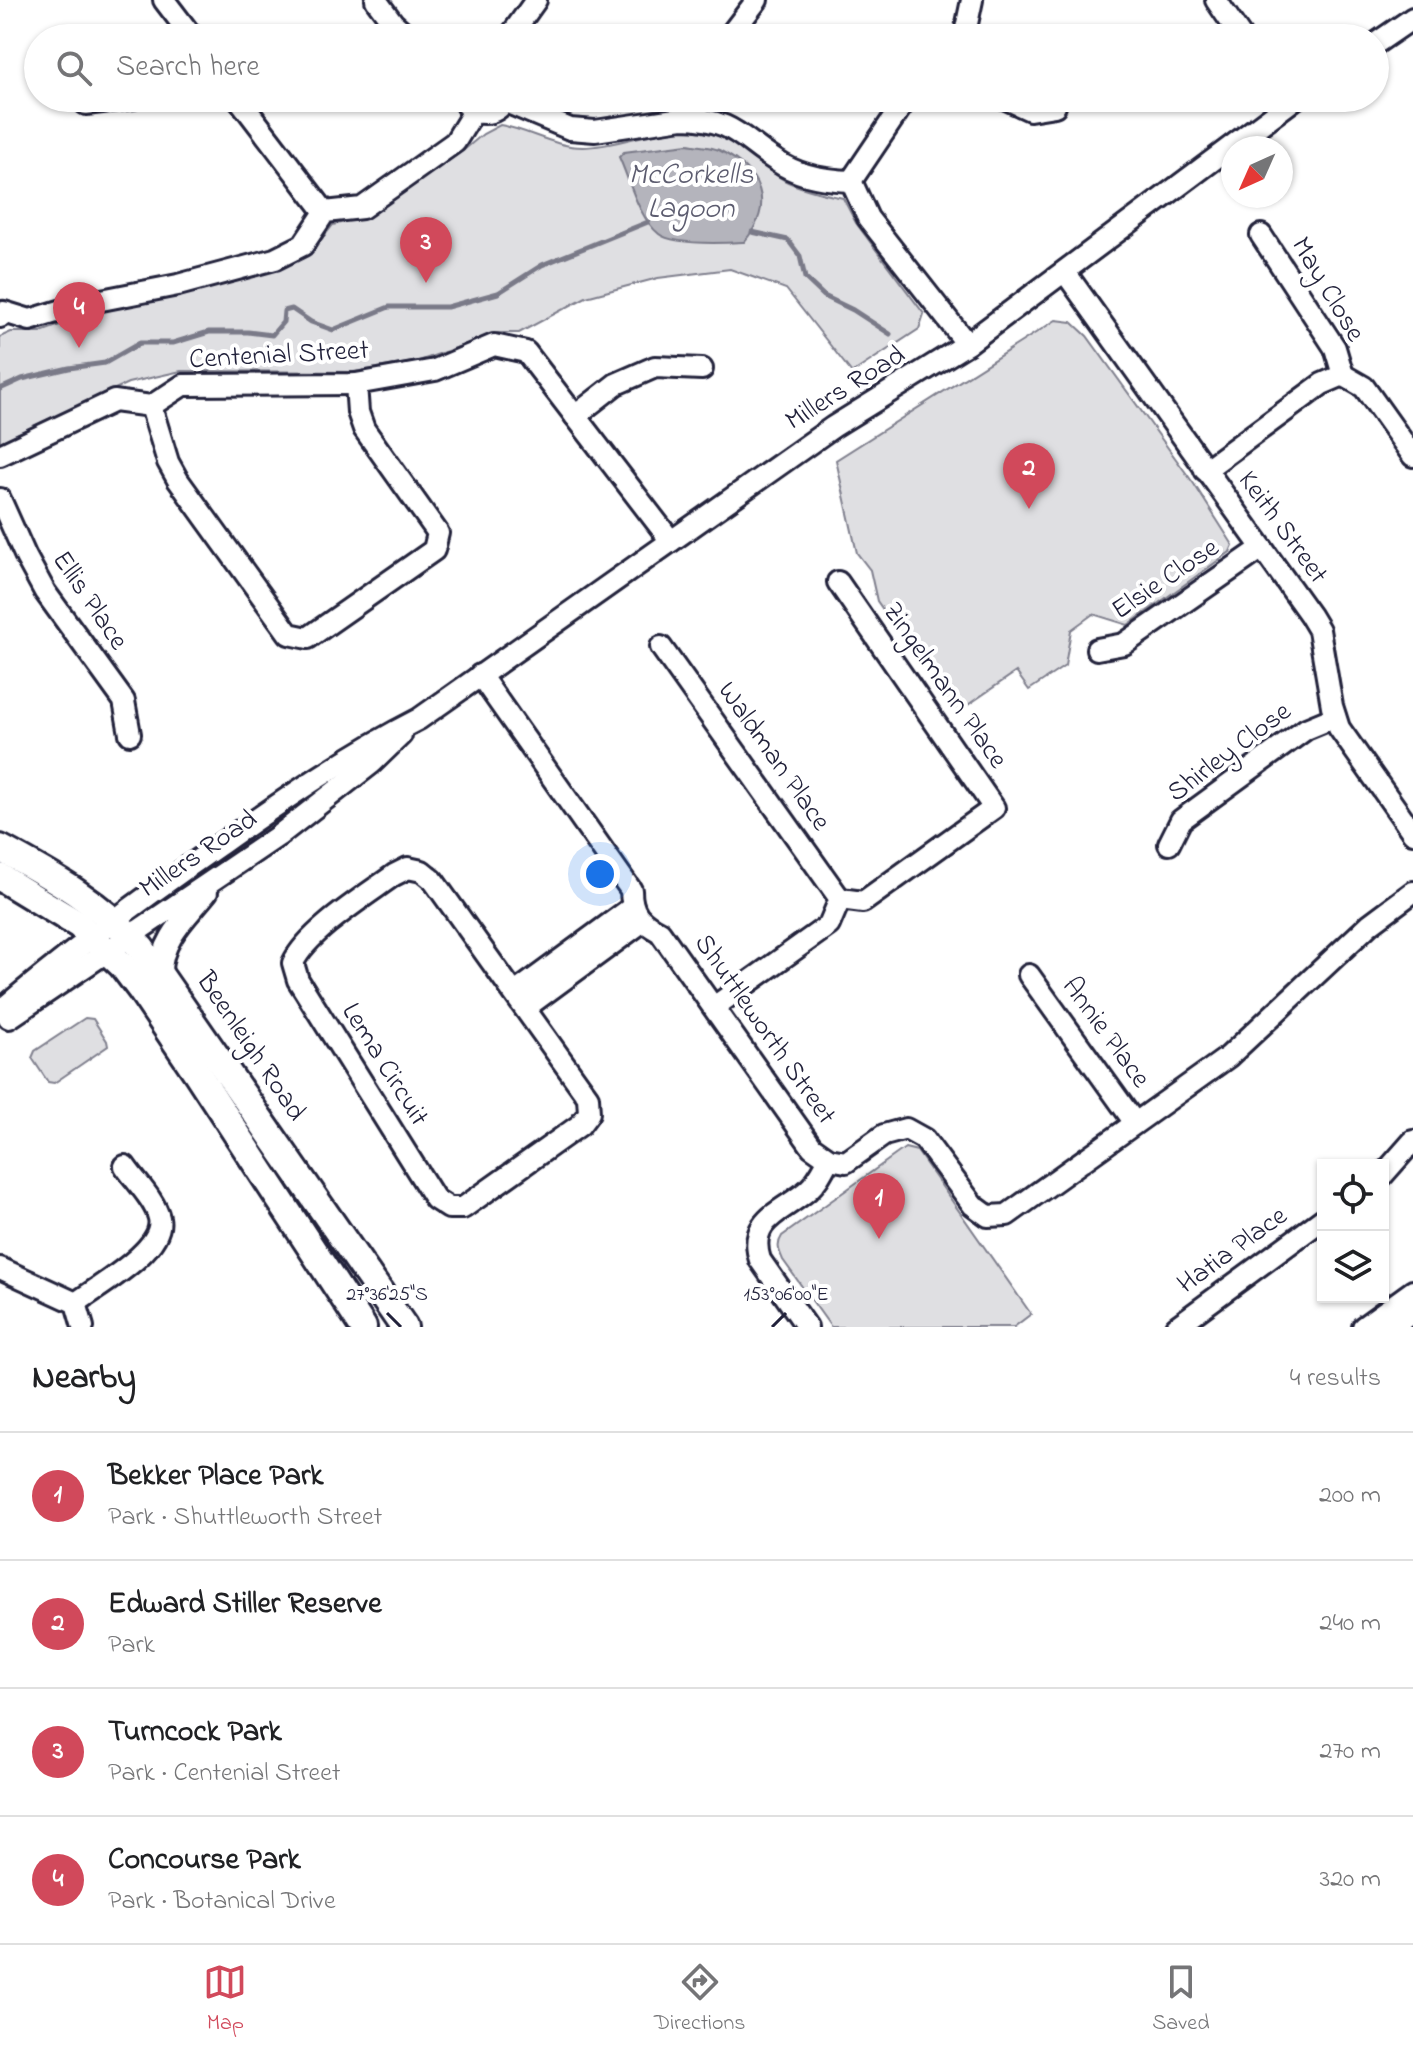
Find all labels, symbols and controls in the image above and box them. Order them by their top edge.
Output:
search box [24,24,1389,112]
icon: search [52,46,96,90]
text: Search here [116,46,260,90]
north arrow [1221,136,1293,208]
water label: McCorkells Lagoon [629,154,754,232]
pin: 3 [400,217,452,283]
street label: May Close [1280,230,1375,351]
pin: 4 [53,282,105,348]
street label: Centenial Street [188,331,370,381]
street label: Millers Road [778,336,914,442]
pin: 2 [1003,443,1055,509]
street label: Keith Street [1227,463,1337,593]
street label: Elsie Close [1104,529,1228,631]
street label: Ellis Place [41,543,138,659]
street label: Zingelmann Place [871,594,1017,778]
street label: Waldman Place [706,674,840,840]
street label: Shirley Close [1159,692,1301,813]
street label: Millers Road [132,800,267,910]
your location [580,854,620,894]
street label: Shuttleworth Street [683,926,845,1134]
street label: Beenleigh Road [184,963,315,1130]
street label: Annie Place [1051,969,1160,1098]
street label: Lema Circuit [330,995,438,1135]
map controls [1317,1159,1389,1303]
button: locate [1317,1159,1389,1231]
pin: 1 [853,1173,905,1239]
street label: Hatia Place [1169,1197,1297,1305]
button: layers [1317,1231,1389,1303]
text: 27°36'25"S [346,1281,428,1310]
text: 153°06'00"E [743,1281,829,1310]
text: Nearby [32,1354,136,1404]
text: 4 results [1290,1360,1381,1398]
text: Bekker Place Park [108,1455,323,1499]
text: 1 [54,1477,62,1515]
text: 200 m [1319,1477,1381,1515]
text: Park · Shuttleworth Street [108,1499,382,1537]
text: Edward Stiller Reserve [108,1583,382,1627]
text: 2 [52,1605,64,1643]
text: 240 m [1319,1605,1381,1643]
text: Park [108,1627,155,1665]
text: Turncock Park [108,1711,282,1755]
text: 3 [53,1733,63,1771]
text: 270 m [1319,1733,1381,1771]
text: Park · Centenial Street [108,1755,341,1793]
text: Concourse Park [108,1839,301,1883]
text: 4 [53,1861,63,1899]
text: 320 m [1319,1861,1381,1899]
text: Park · Botanical Drive [108,1883,336,1921]
tab: Map [203,1960,247,2040]
tab: Directions [654,1960,745,2040]
tab: Saved [1152,1960,1210,2040]

